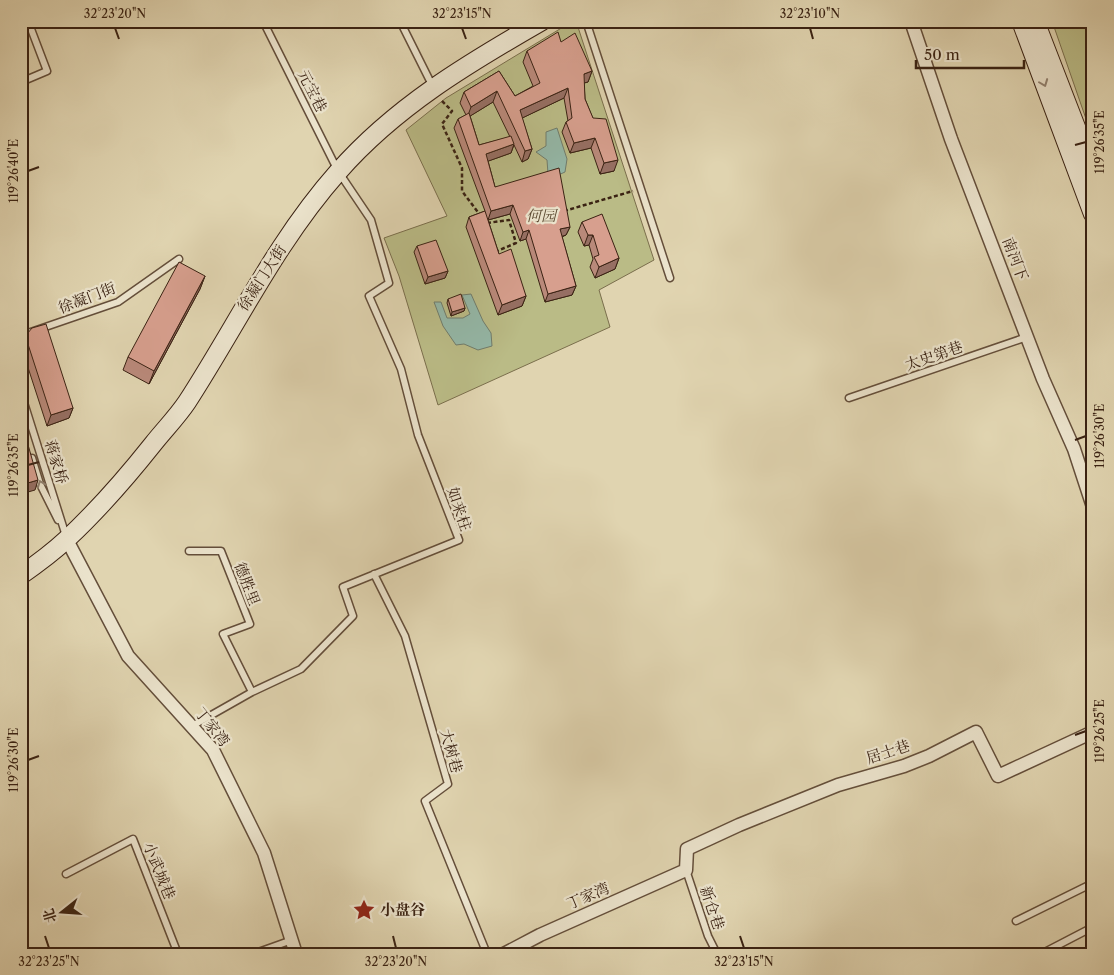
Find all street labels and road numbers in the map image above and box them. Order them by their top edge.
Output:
street label: 元宝巷 [294,66,331,115]
street label: 南河下 [999,234,1032,283]
street label: 徐凝门大街 [233,241,290,314]
street label: 徐凝门街 [55,278,118,317]
street label: 太史第巷 [902,337,965,374]
street label: 蒋家桥 [41,438,72,486]
street label: 如来柱 [443,484,476,533]
street label: 德胜里 [231,559,264,608]
street label: 丁家湾 [191,703,234,750]
street label: 大树巷 [436,727,467,775]
street label: 居士巷 [864,736,912,768]
street label: 小武城巷 [139,839,180,902]
street label: 丁家湾 [563,878,612,913]
street label: 新仓巷 [696,883,729,932]

